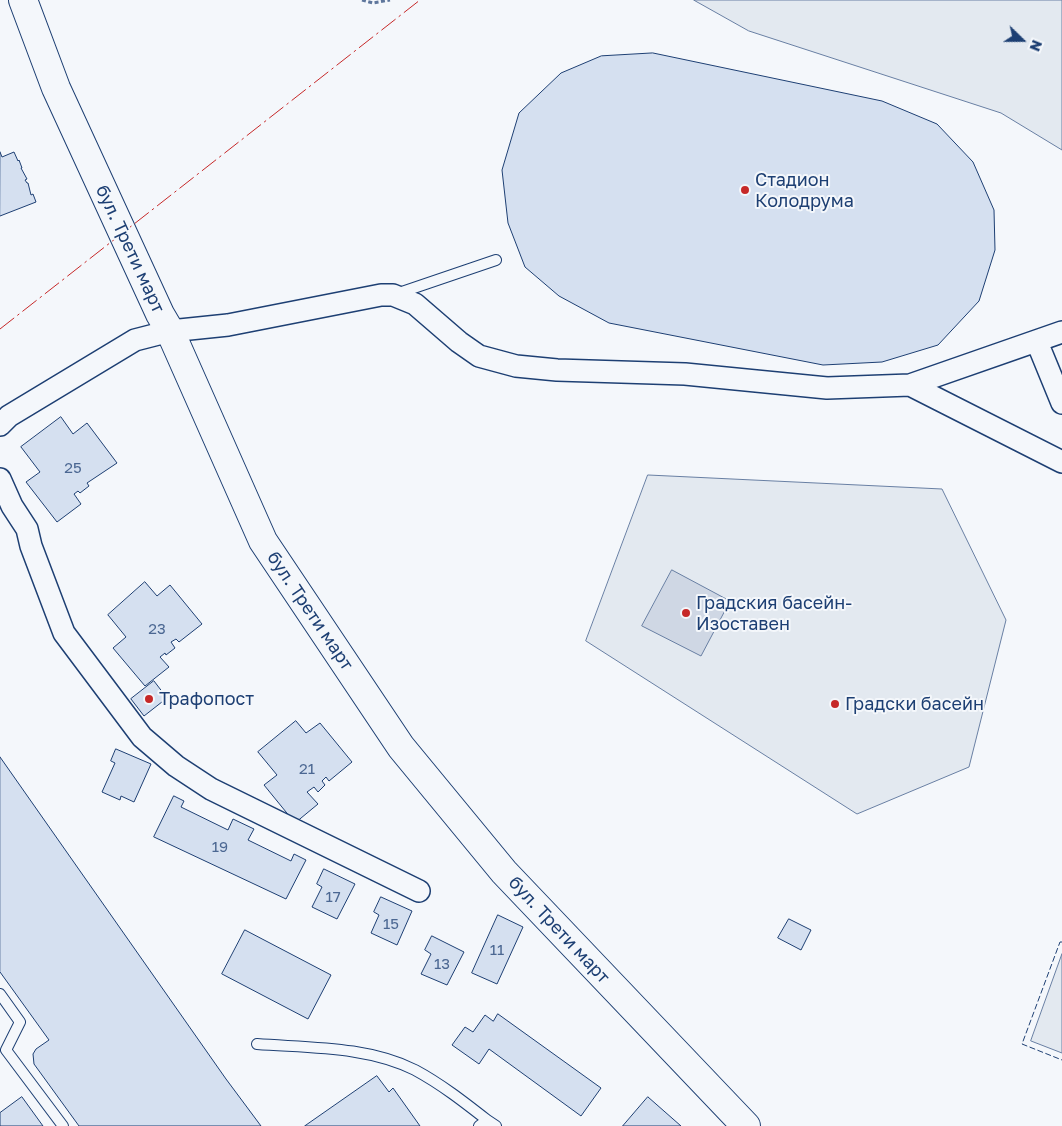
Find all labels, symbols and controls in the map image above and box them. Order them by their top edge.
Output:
north arrow [997,15,1047,65]
text: N [1027,38,1046,54]
place label: Стадион Колодрума [755,169,854,212]
street label: бул. Трети март [91,182,169,316]
marker: Стадион Колодрума [739,184,751,196]
house number: 25 [64,459,82,477]
street label: бул. Трети март [262,548,358,674]
place label: Градския басейн- Изоставен [696,592,852,634]
marker: Градския басейн- Изоставен [680,607,692,619]
house number: 23 [148,620,166,638]
place label: Трафопост [159,688,254,710]
marker: Трафопост [143,693,155,705]
place label: Градски басейн [845,693,984,715]
marker: Градски басейн [829,698,841,710]
house number: 21 [299,760,315,778]
house number: 19 [212,838,228,856]
street label: бул. Трети март [504,872,614,988]
house number: 17 [325,888,341,906]
house number: 15 [383,915,399,933]
house number: 11 [490,941,504,959]
house number: 13 [434,955,450,973]

